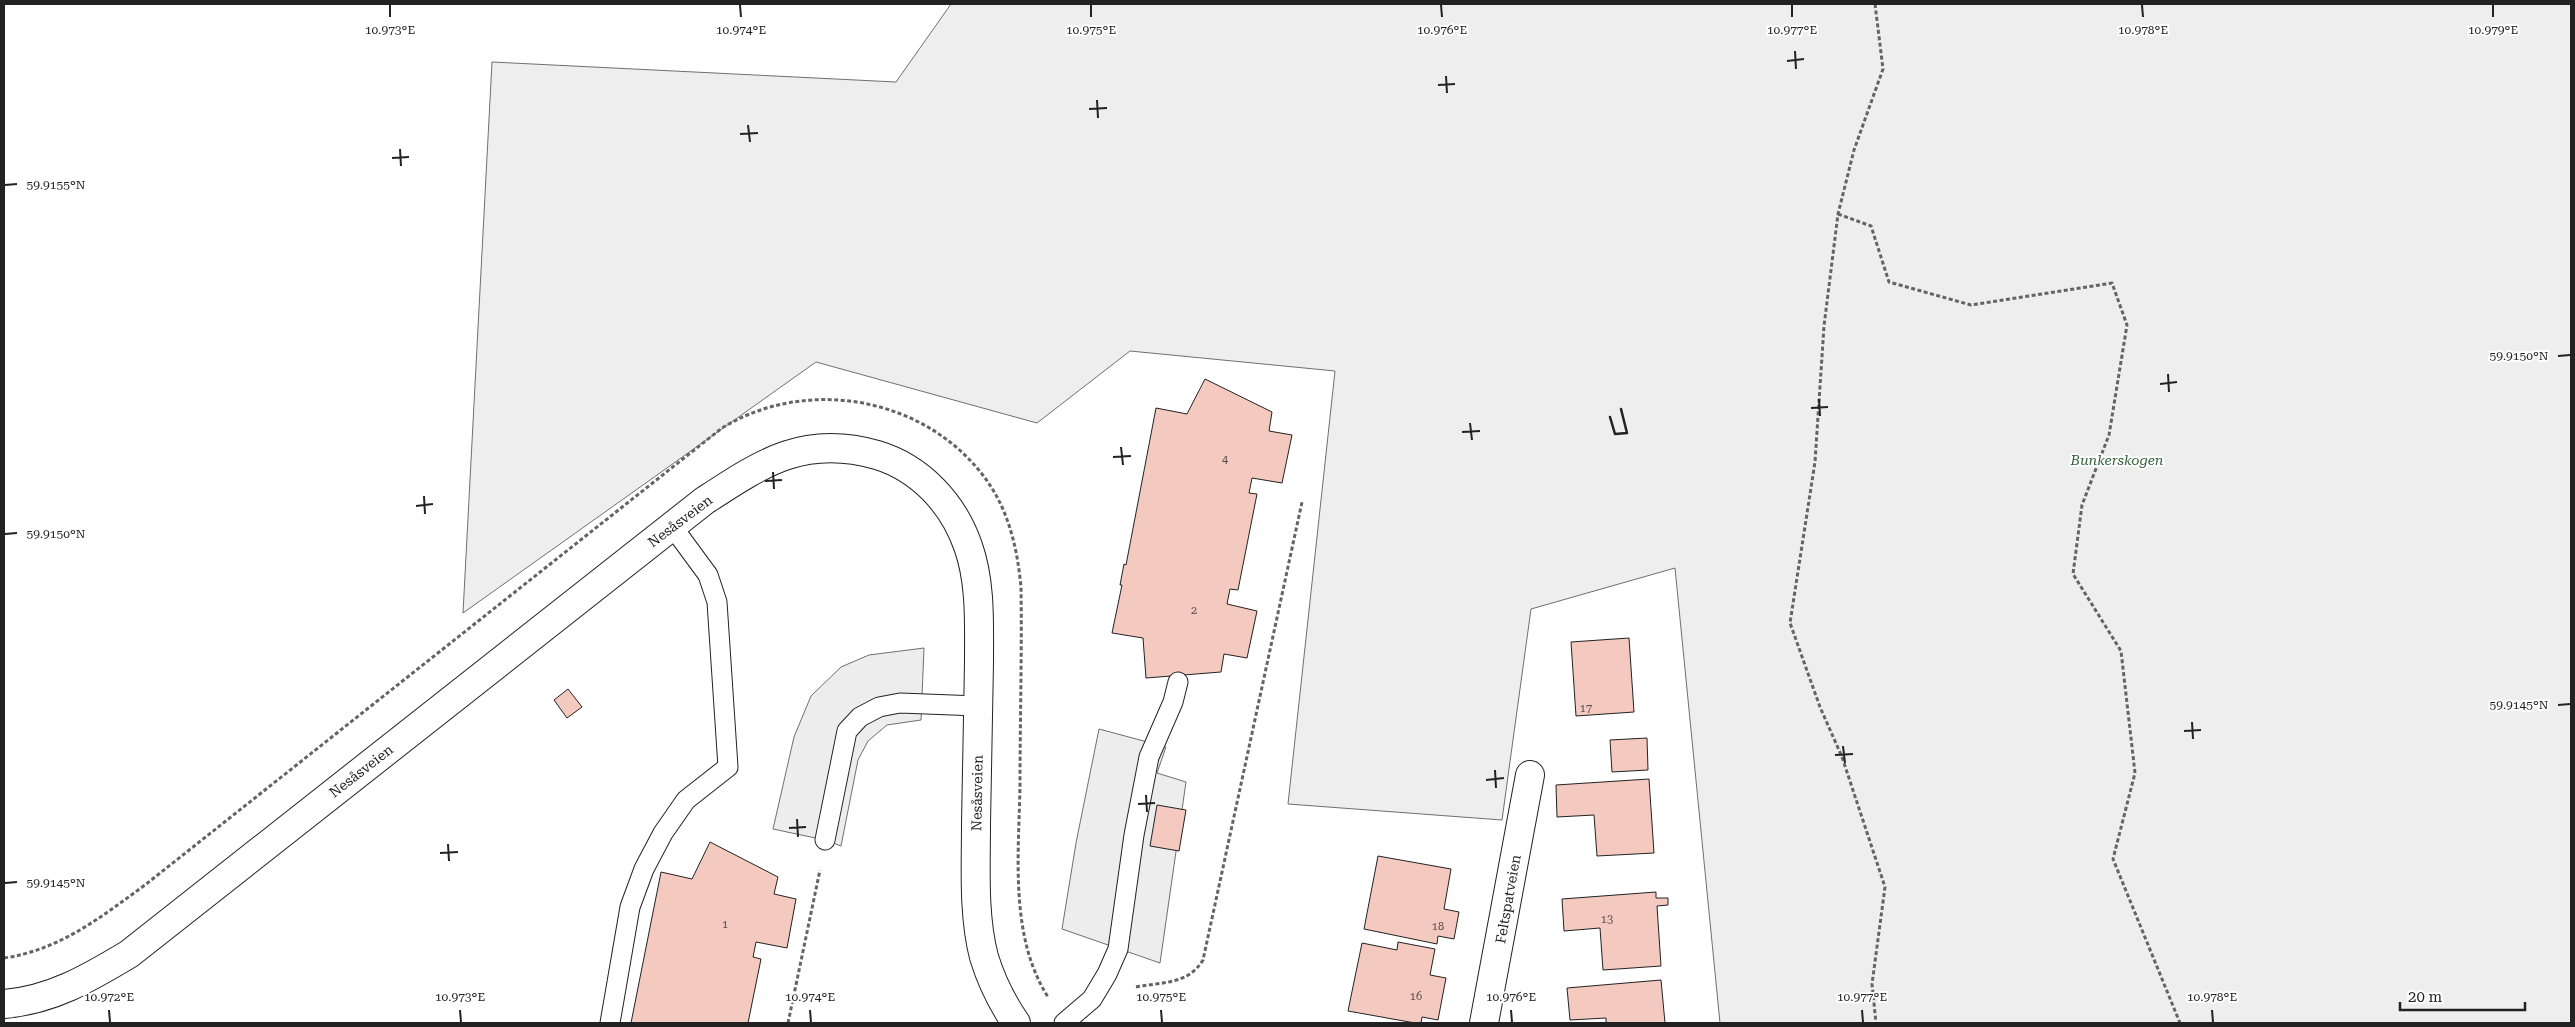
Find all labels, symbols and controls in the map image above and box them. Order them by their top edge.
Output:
text: 10.973°E [365,23,415,37]
text: 10.974°E [716,23,766,37]
text: 10.975°E [1066,23,1116,37]
text: 10.976°E [1417,23,1467,37]
text: 10.977°E [1767,23,1817,37]
text: 10.978°E [2118,23,2168,37]
text: 10.979°E [2468,23,2518,37]
text: 59.9155°N [27,178,86,192]
text: 59.9150°N [2490,349,2549,363]
park label: Bunkerskogen [2070,452,2164,468]
house number: 4 [1222,453,1229,466]
street label: Nesåsveien [645,492,715,550]
text: 59.9150°N [27,527,86,541]
house number: 2 [1191,604,1197,617]
text: 59.9145°N [2490,698,2549,712]
house number: 17 [1580,702,1592,715]
street label: Nesåsveien [326,741,396,801]
street label: Nesåsveien [968,755,986,831]
street label: Feltspatveien [1492,853,1524,945]
text: 59.9145°N [27,876,86,890]
house number: 13 [1601,913,1613,926]
house number: 1 [722,918,728,931]
house number: 18 [1432,920,1444,933]
scale bar [2400,980,2525,1012]
text: 20 m [2408,988,2443,1006]
text: 10.972°E [84,990,134,1004]
text: 10.973°E [435,990,485,1004]
text: 10.974°E [785,990,835,1004]
text: 10.975°E [1136,990,1186,1004]
house number: 16 [1410,990,1422,1003]
text: 10.976°E [1486,990,1536,1004]
text: 10.977°E [1837,990,1887,1004]
text: 10.978°E [2187,990,2237,1004]

